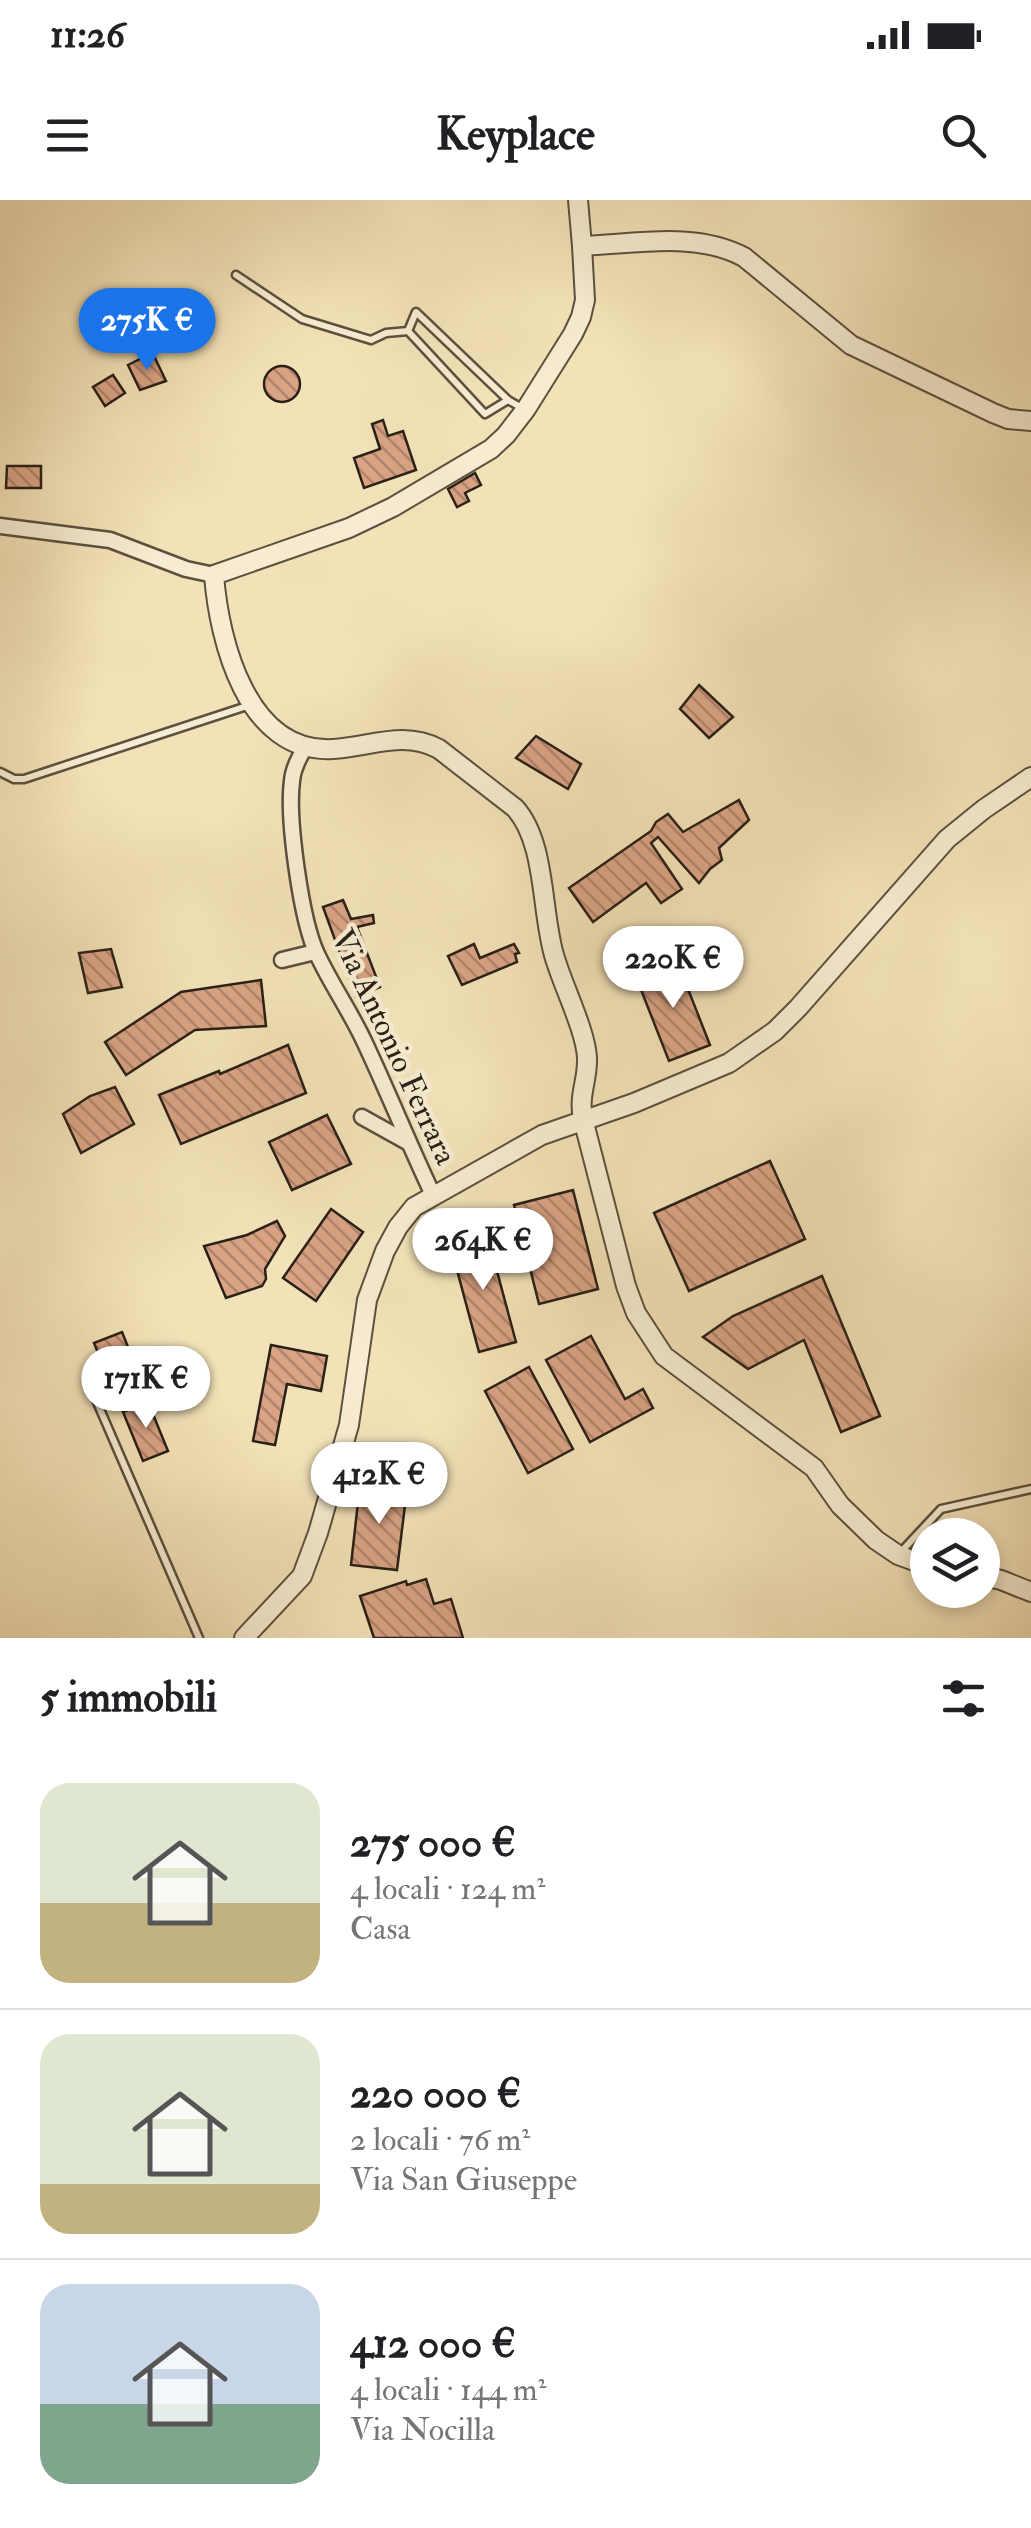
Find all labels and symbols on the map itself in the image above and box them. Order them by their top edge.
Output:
pin: 275K € [66,288,228,373]
street label: Via Antonio Ferrara [322,923,466,1172]
pin: 220K € [592,926,754,1011]
pin: 264K € [402,1208,564,1293]
pin: 171K € [65,1346,227,1431]
pin: 412K € [298,1442,460,1527]

